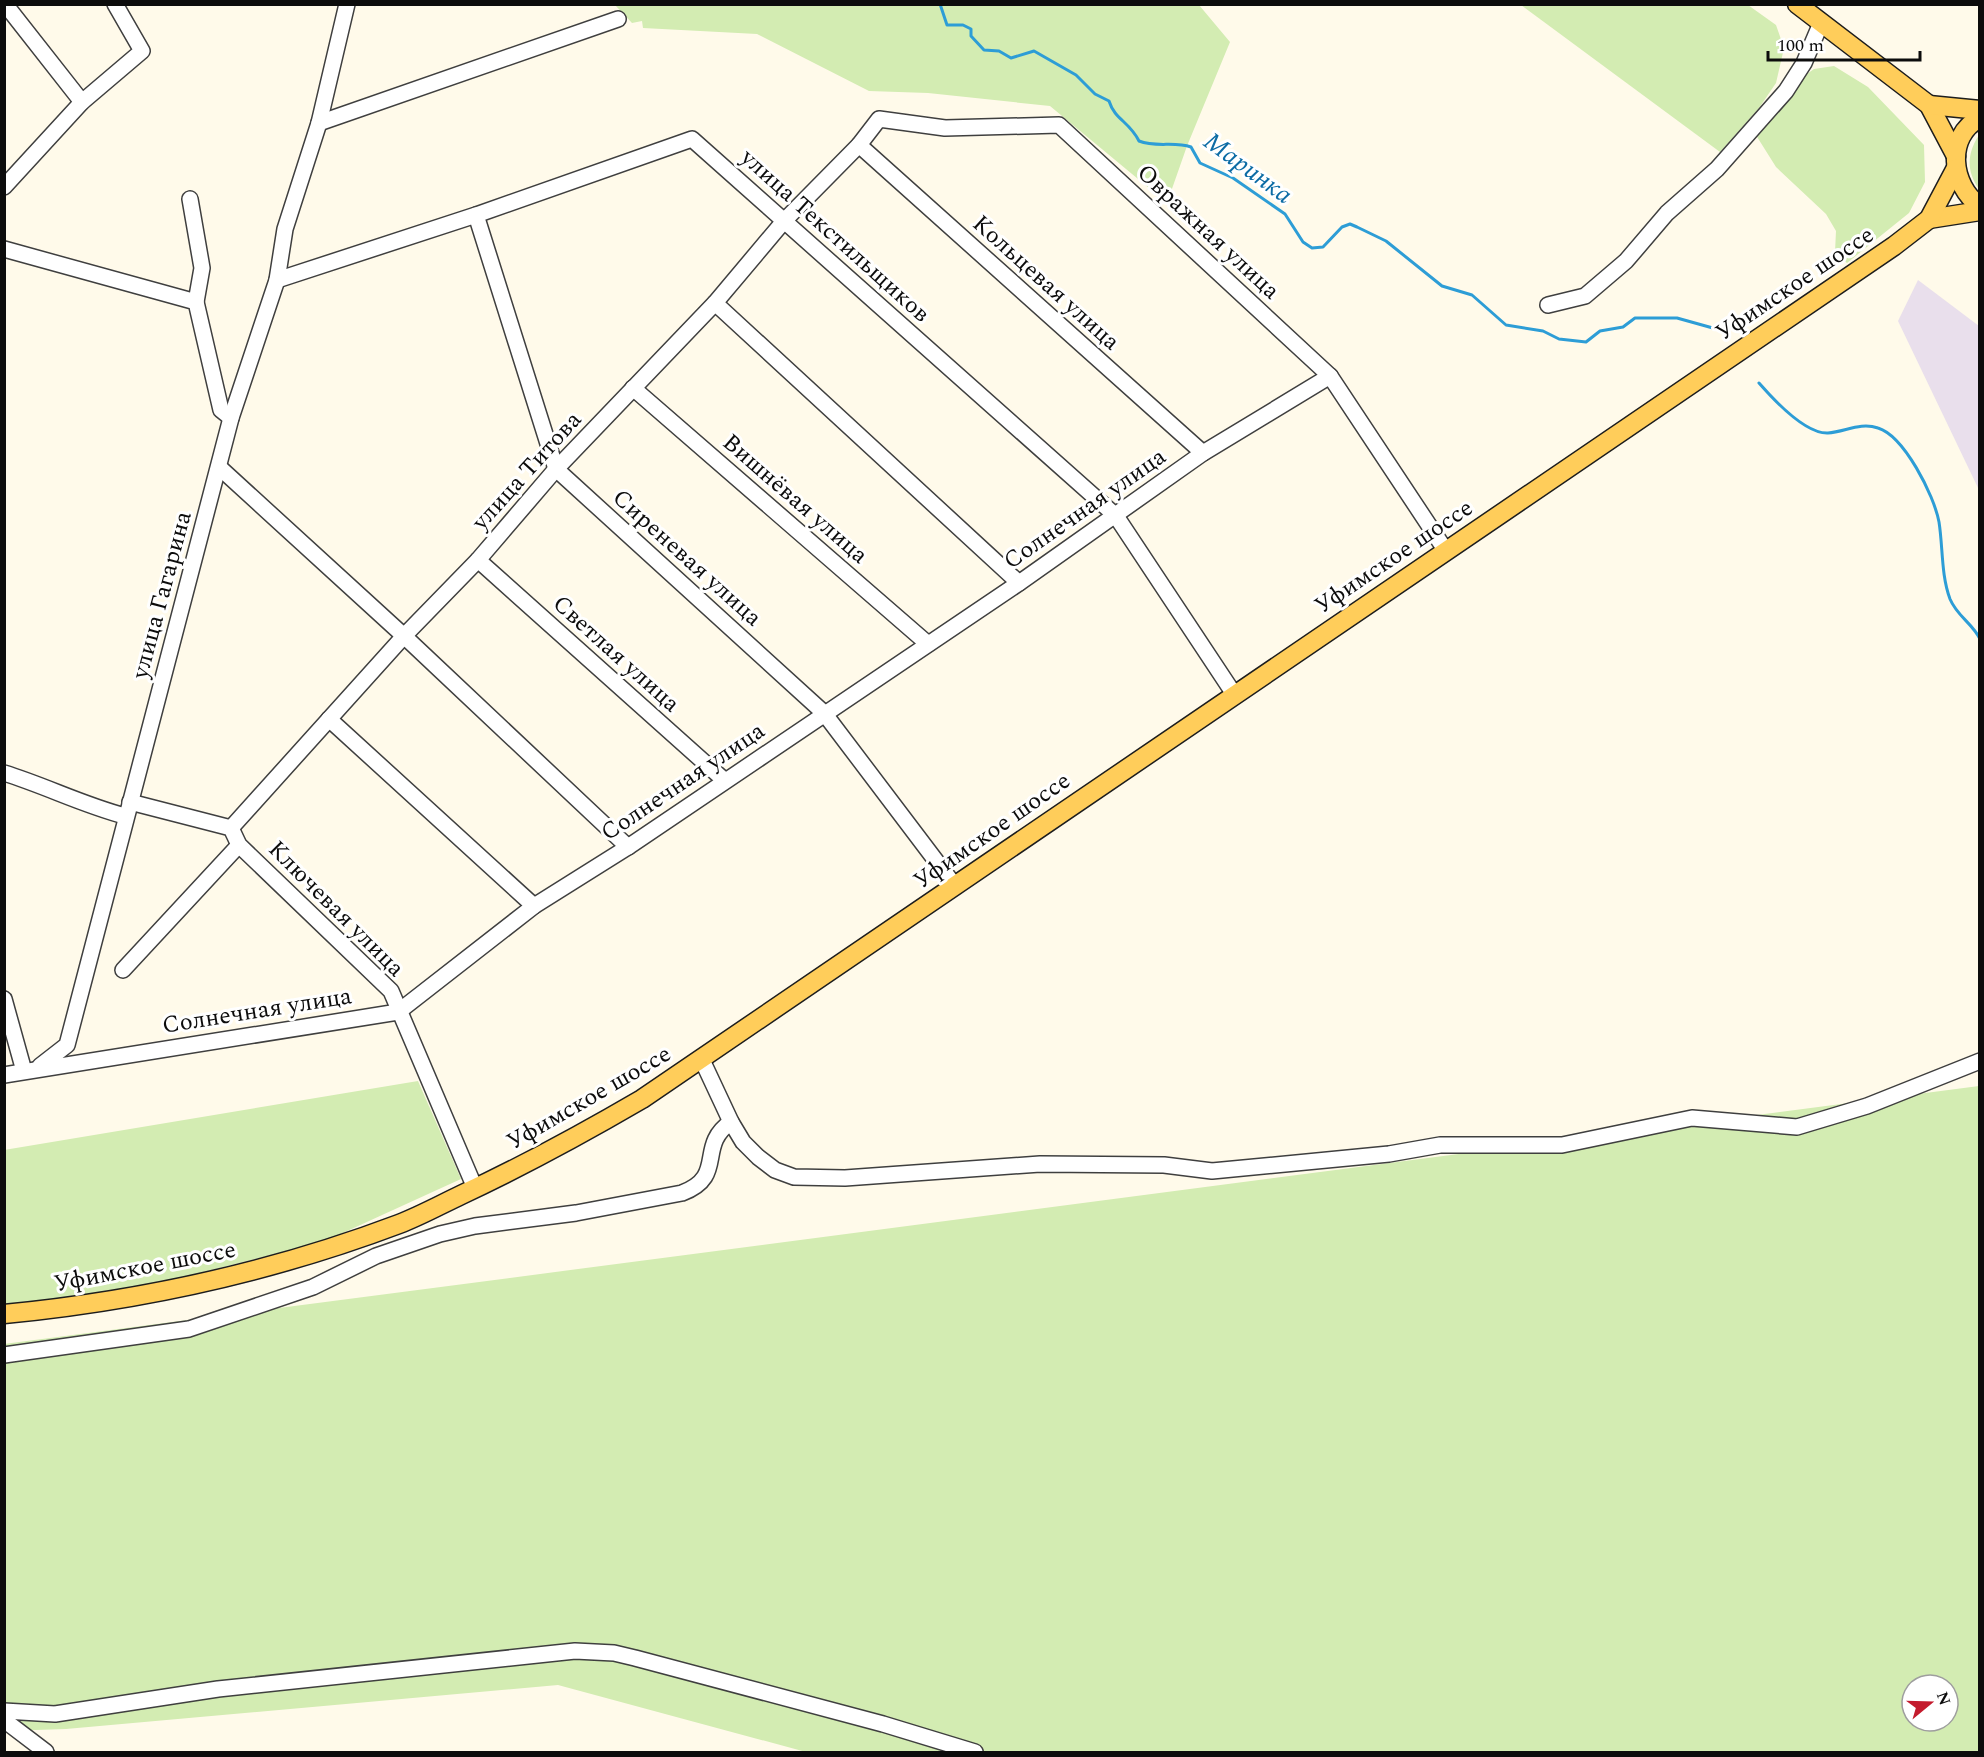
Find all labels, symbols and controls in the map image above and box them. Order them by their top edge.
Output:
scale bar [1768,24,1920,62]
text: 100 m [1777,32,1824,59]
water label: Маринка [1195,122,1301,214]
street label: улица Текстильщиков [731,140,938,331]
street label: Овражная улица [1128,156,1288,308]
street label: Кольцевая улица [964,207,1128,360]
street label: Уфимское шоссе [1708,217,1882,351]
street label: улица Титова [463,403,591,539]
street label: Вишнёвая улица [714,425,876,573]
street label: Солнечная улица [996,439,1174,579]
street label: Сиреневая улица [604,481,770,635]
street label: Уфимское шоссе [1307,490,1481,624]
street label: улица Гагарина [122,507,202,684]
street label: Светлая улица [544,587,688,721]
street label: Солнечная улица [594,713,773,850]
street label: Уфимское шоссе [906,763,1078,899]
street label: Ключевая улица [259,832,413,986]
street label: Солнечная улица [160,978,355,1044]
street label: Уфимское шоссе [500,1036,678,1160]
street label: Уфимское шоссе [51,1232,239,1302]
north arrow [1900,1673,1960,1733]
text: N [1930,1688,1957,1709]

